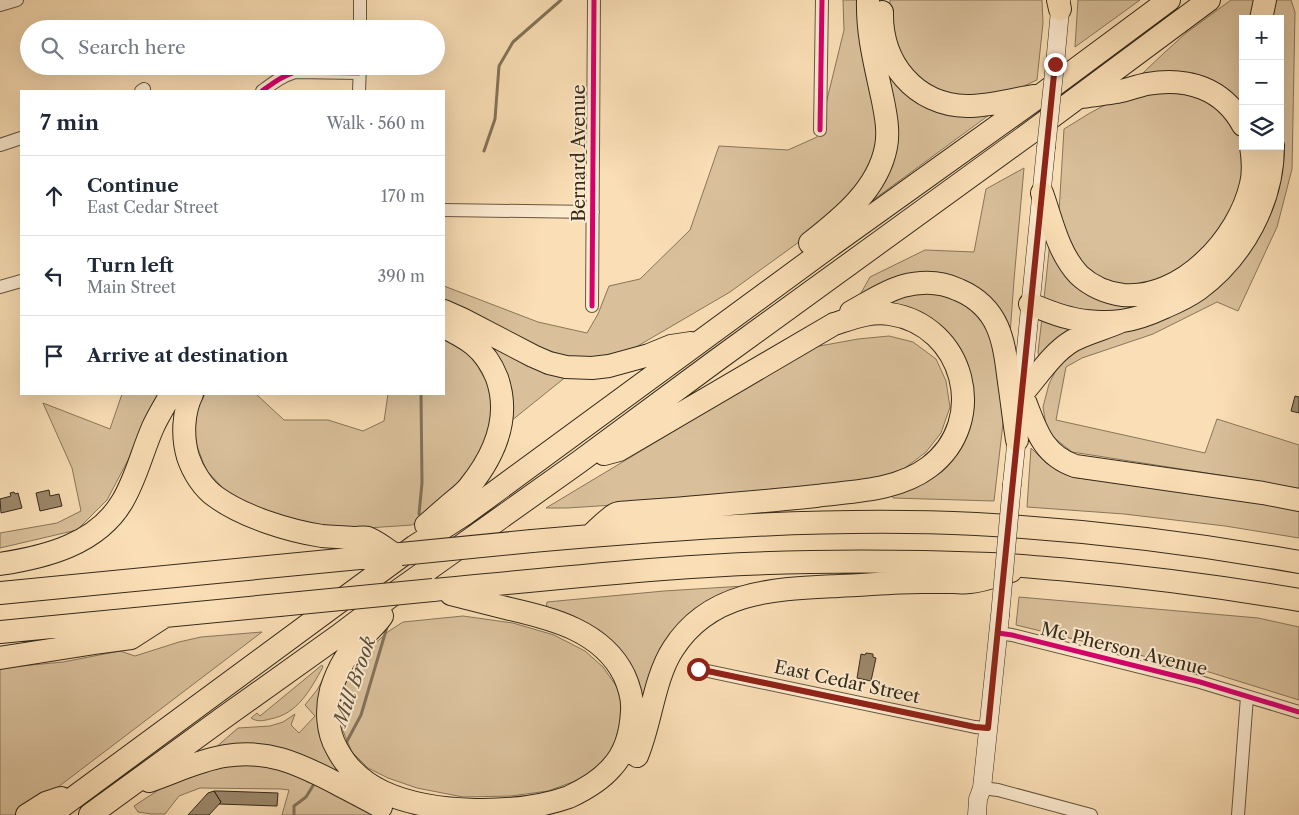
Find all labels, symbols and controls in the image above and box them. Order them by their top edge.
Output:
map controls [1239,15,1284,150]
button: + [1239,15,1284,60]
search box [20,20,445,75]
icon: search [38,34,66,62]
text: Search here [78,36,186,59]
route end [1044,53,1067,76]
button: − [1239,60,1284,105]
street label: Bernard Avenue [568,84,590,222]
button: layers [1239,105,1284,150]
text: 7 min [40,110,99,135]
text: Walk · 560 m [326,113,425,133]
text: Continue [87,174,179,197]
icon: ahead [40,182,68,210]
text: 170 m [381,186,425,206]
text: East Cedar Street [87,197,219,217]
text: Turn left [87,254,174,277]
icon: left [40,262,68,290]
text: 390 m [378,266,425,286]
text: Main Street [87,277,176,297]
icon: arrive [40,342,68,370]
text: Arrive at destination [87,344,288,367]
street label: Mc Pherson Avenue [1038,618,1210,680]
water label: Mill Brook [328,633,381,731]
street label: East Cedar Street [772,656,922,708]
route start [687,658,710,681]

